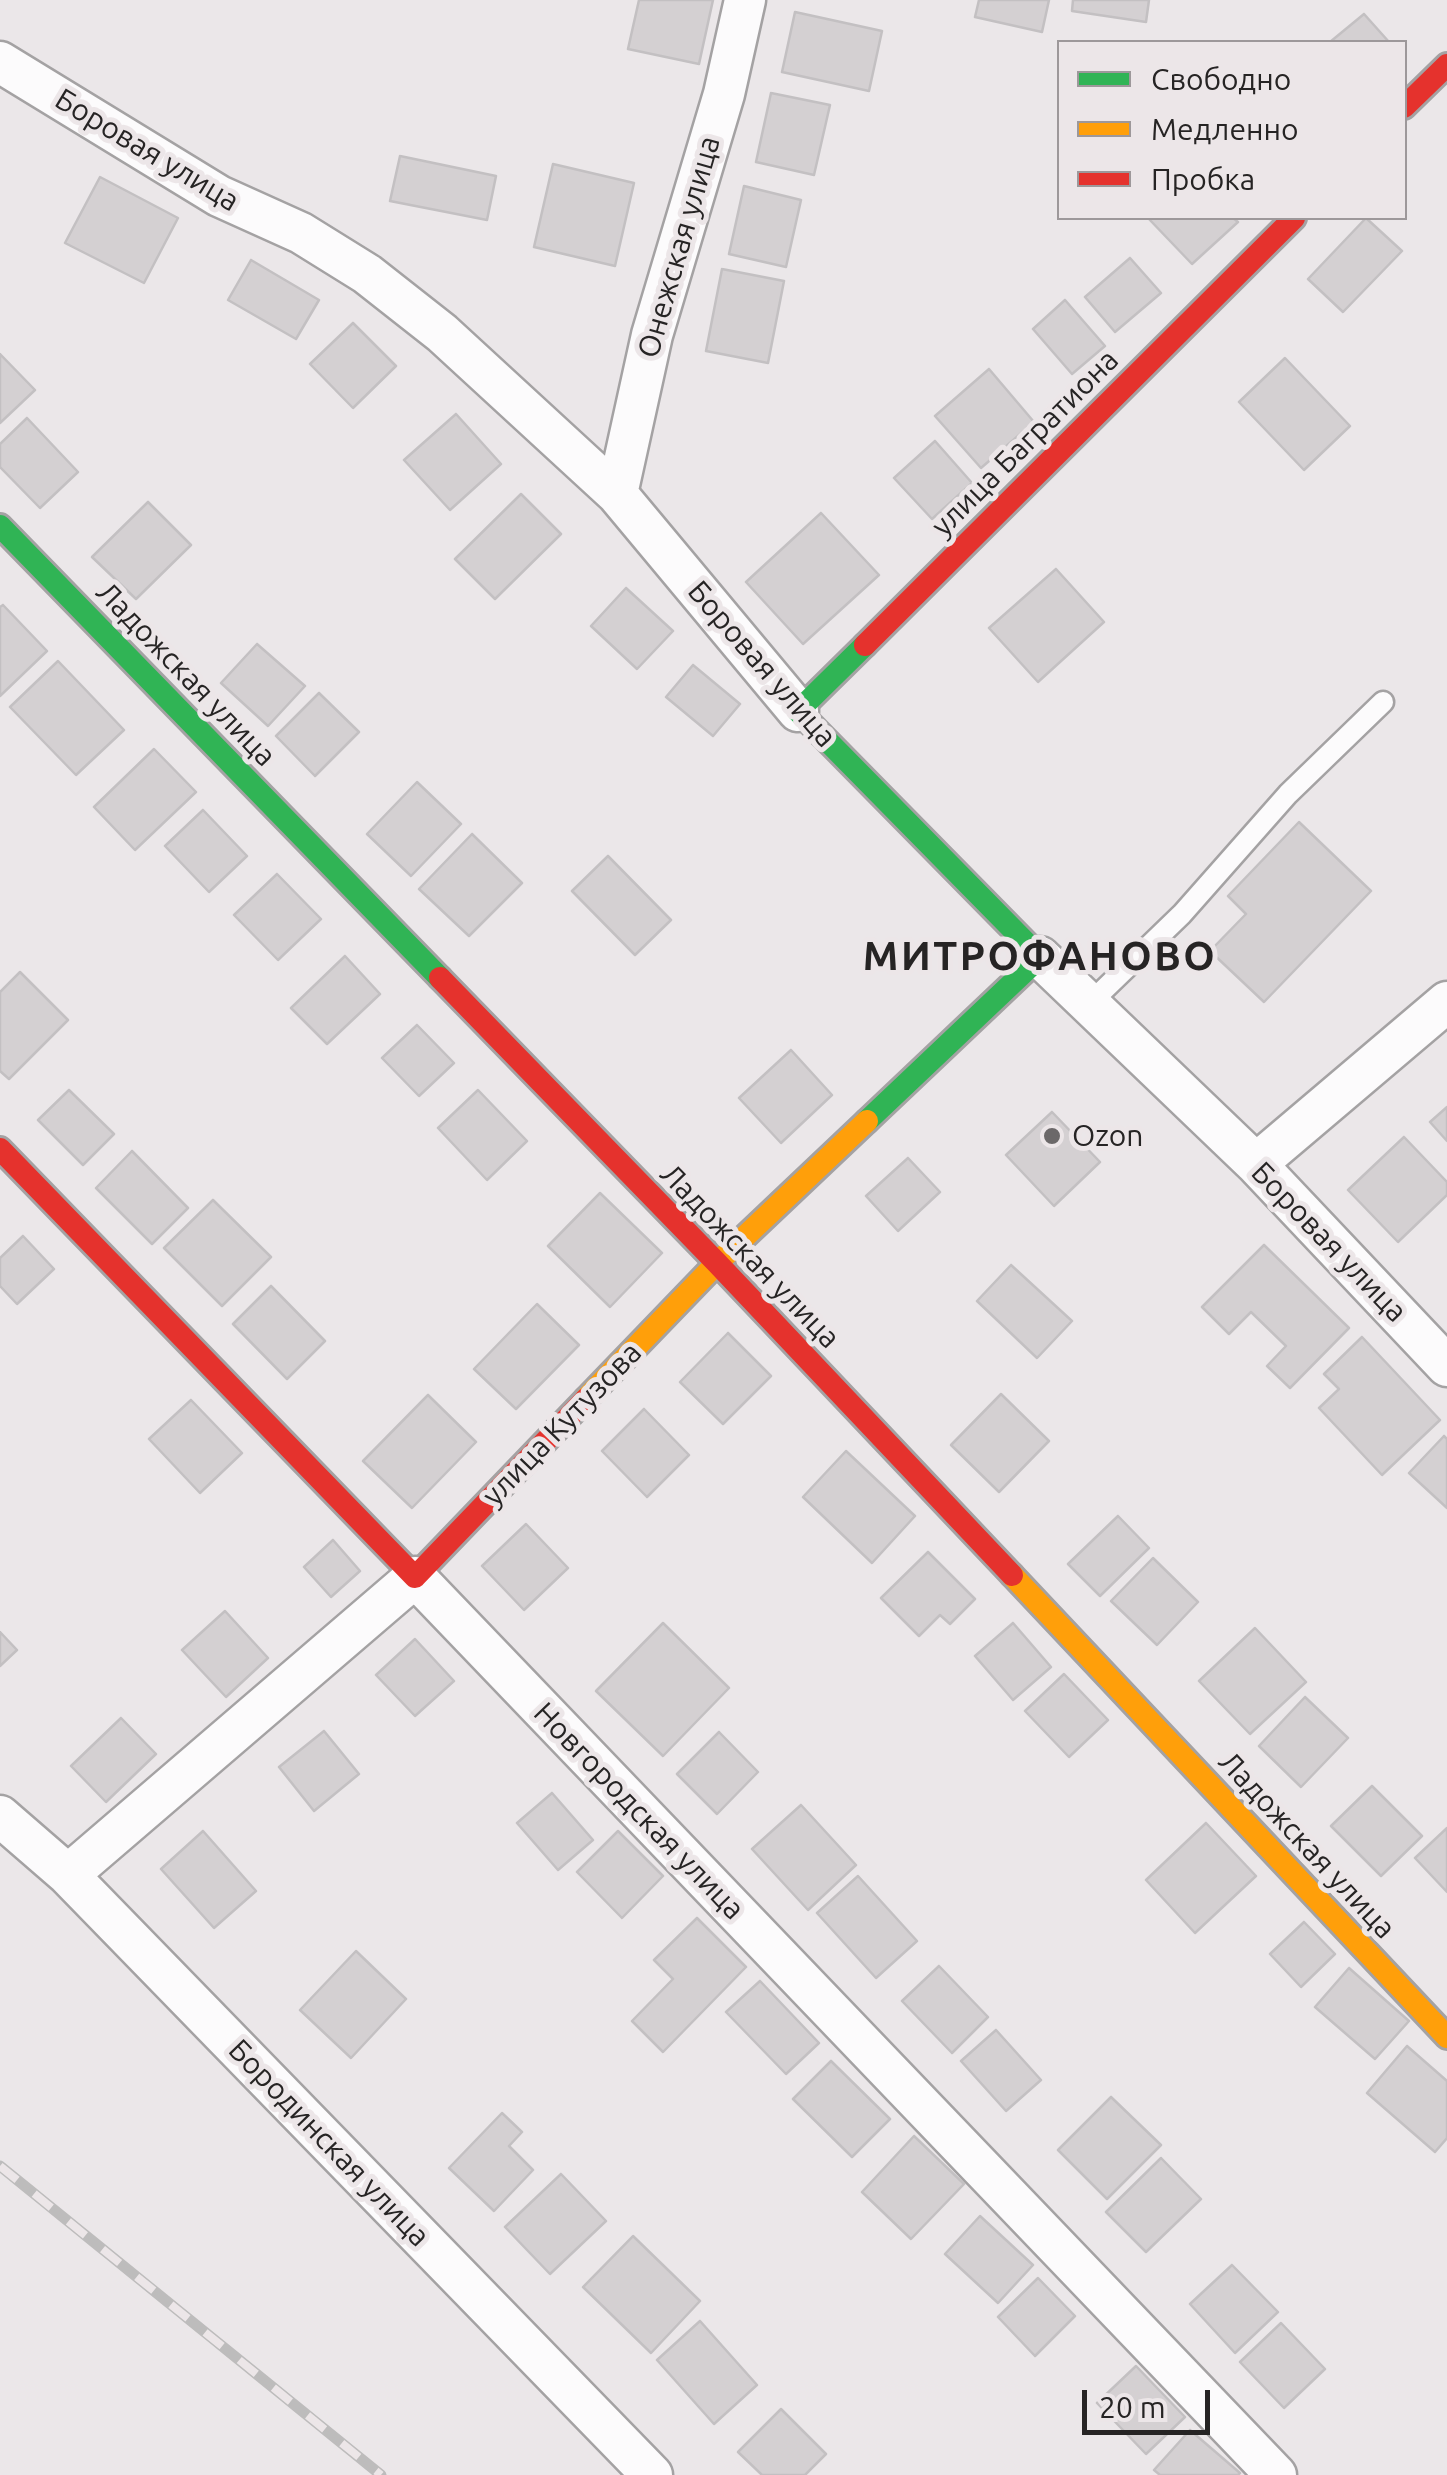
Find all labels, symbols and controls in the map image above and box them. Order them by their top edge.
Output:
legend [1057,40,1407,220]
text: Свободно [1151,62,1291,96]
street label: Боровая улица [48,81,246,219]
text: Медленно [1151,112,1299,146]
street label: Онежская улица [630,132,728,362]
text: Пробка [1151,162,1255,196]
street label: улица Багратиона [924,342,1126,544]
street label: Ладожская улица [89,574,283,774]
street label: Боровая улица [680,574,844,754]
district label: МИТРОФАНОВО [863,933,1217,981]
place label: Ozon [1072,1118,1143,1154]
marker: Ozon [1041,1125,1063,1147]
street label: Боровая улица [1244,1155,1414,1329]
street label: Ладожская улица [653,1156,847,1356]
street label: улица Кутузова [475,1335,649,1513]
street label: Новгородская улица [526,1695,752,1927]
street label: Ладожская улица [1211,1744,1403,1946]
street label: Бородинская улица [221,2032,437,2254]
scale bar [1087,2370,1214,2432]
text: 20 m [1099,2390,1166,2424]

